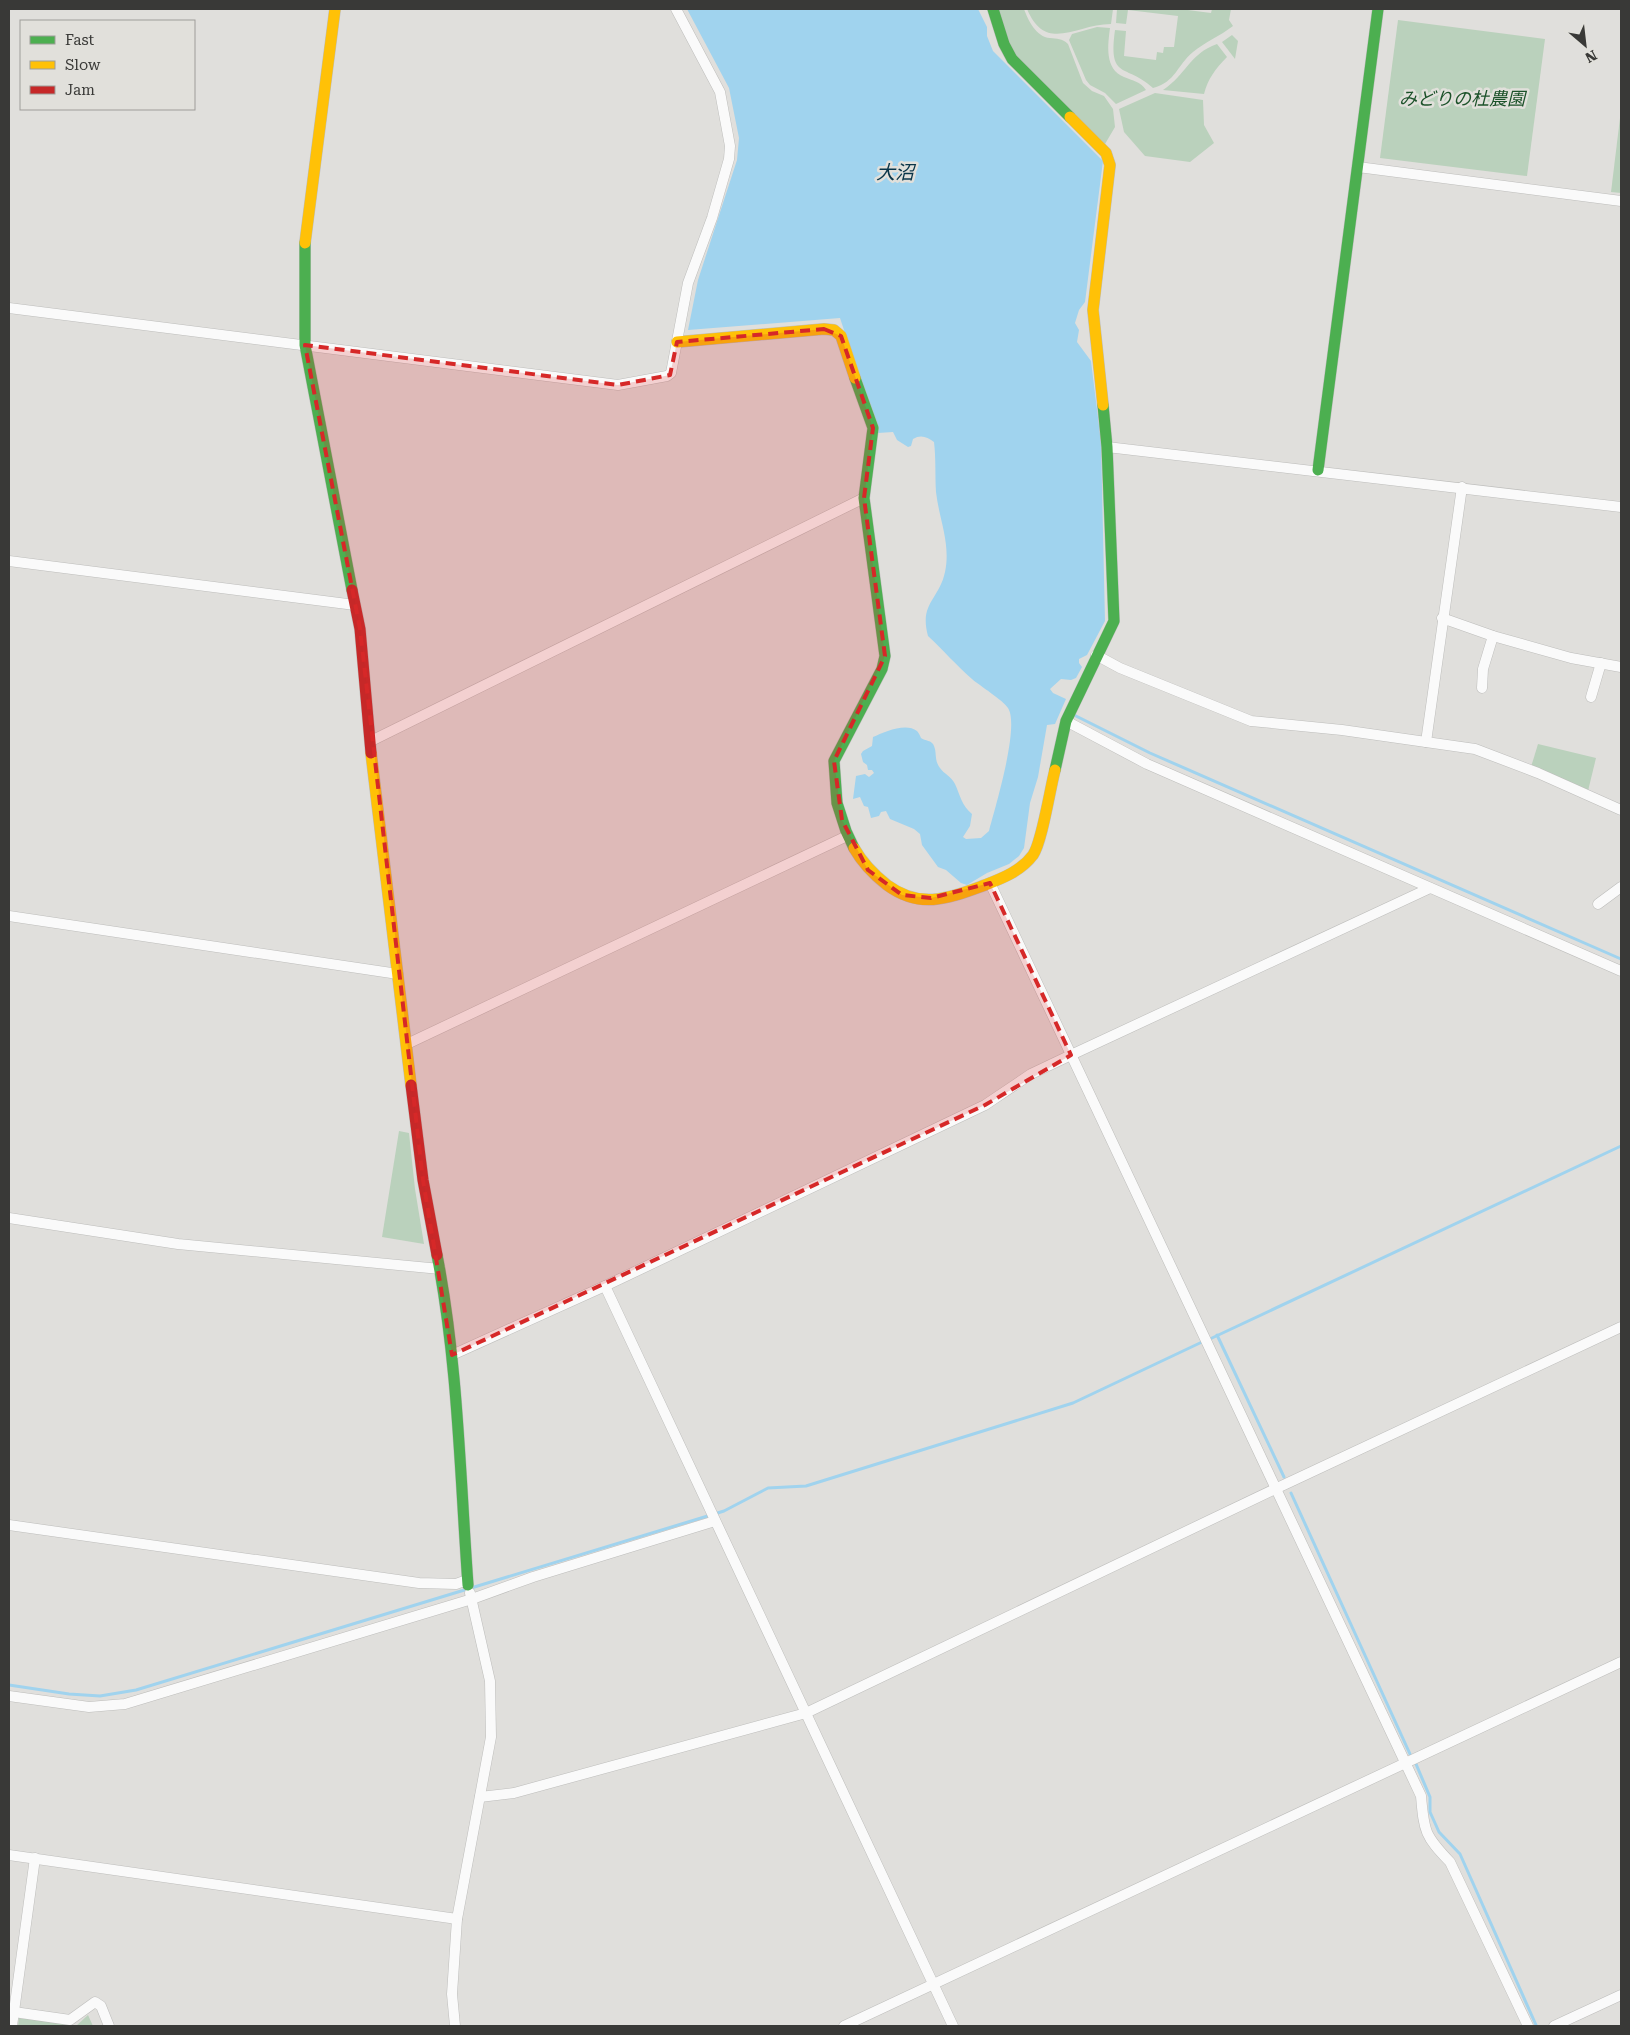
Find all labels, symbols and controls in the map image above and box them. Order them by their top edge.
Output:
legend [20,20,195,110]
north arrow [1560,20,1610,70]
text: Fast [65,31,95,49]
text: N [1582,47,1600,66]
text: Slow [65,56,101,74]
text: Jam [65,81,95,99]
park label: みどりの杜農園 [1399,88,1528,109]
water label: 大沼 [876,161,917,184]

